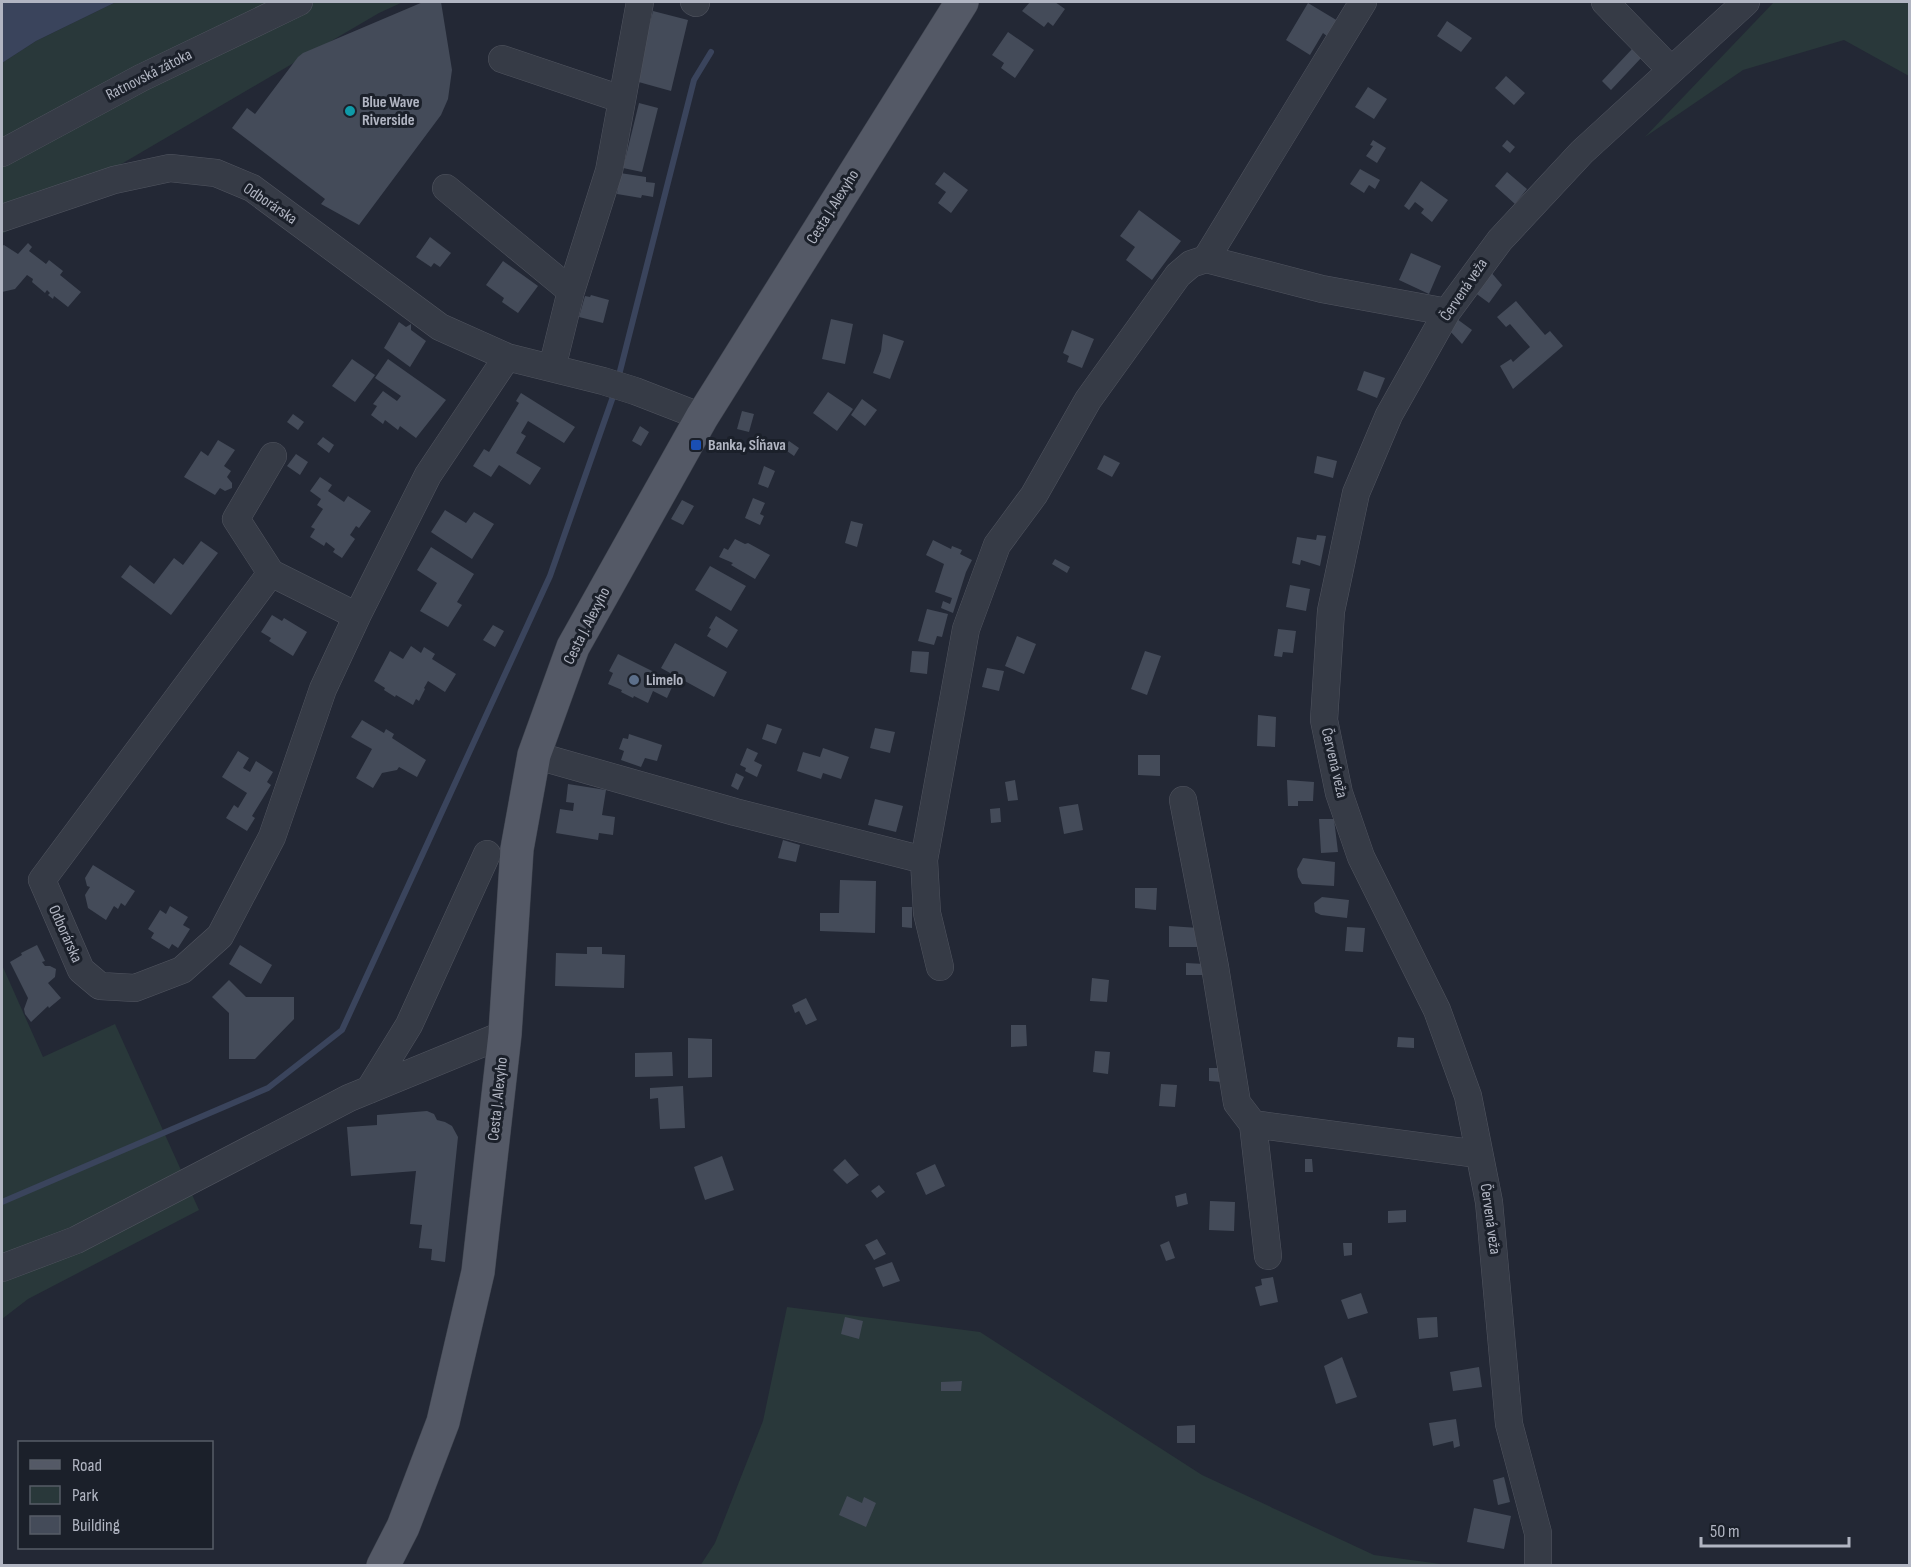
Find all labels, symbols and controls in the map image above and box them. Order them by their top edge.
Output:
street label: Ratnovská zátoka [103,45,195,105]
place label: Blue Wave Riverside [362,93,420,130]
marker: Blue Wave Riverside [343,104,357,118]
street label: Cesta J. Alexyho [803,166,863,248]
street label: Odborárska [240,179,300,229]
street label: Červená veža [1436,255,1492,325]
place label: Banka, Sĺňava [708,436,786,455]
marker: Banka, Sĺňava [689,438,703,452]
street label: Cesta J. Alexyho [559,584,615,668]
place label: Limelo [646,671,683,690]
marker: Limelo [627,673,641,687]
street label: Červená veža [1317,726,1351,800]
street label: Odborárska [44,902,86,966]
street label: Cesta J. Alexyho [484,1056,512,1142]
street label: Červená veža [1476,1182,1504,1256]
legend [18,1441,213,1549]
text: Road [72,1455,102,1476]
text: Park [72,1485,98,1506]
scale bar [1701,1510,1850,1548]
text: Building [72,1515,120,1536]
text: 50 m [1710,1521,1740,1542]

